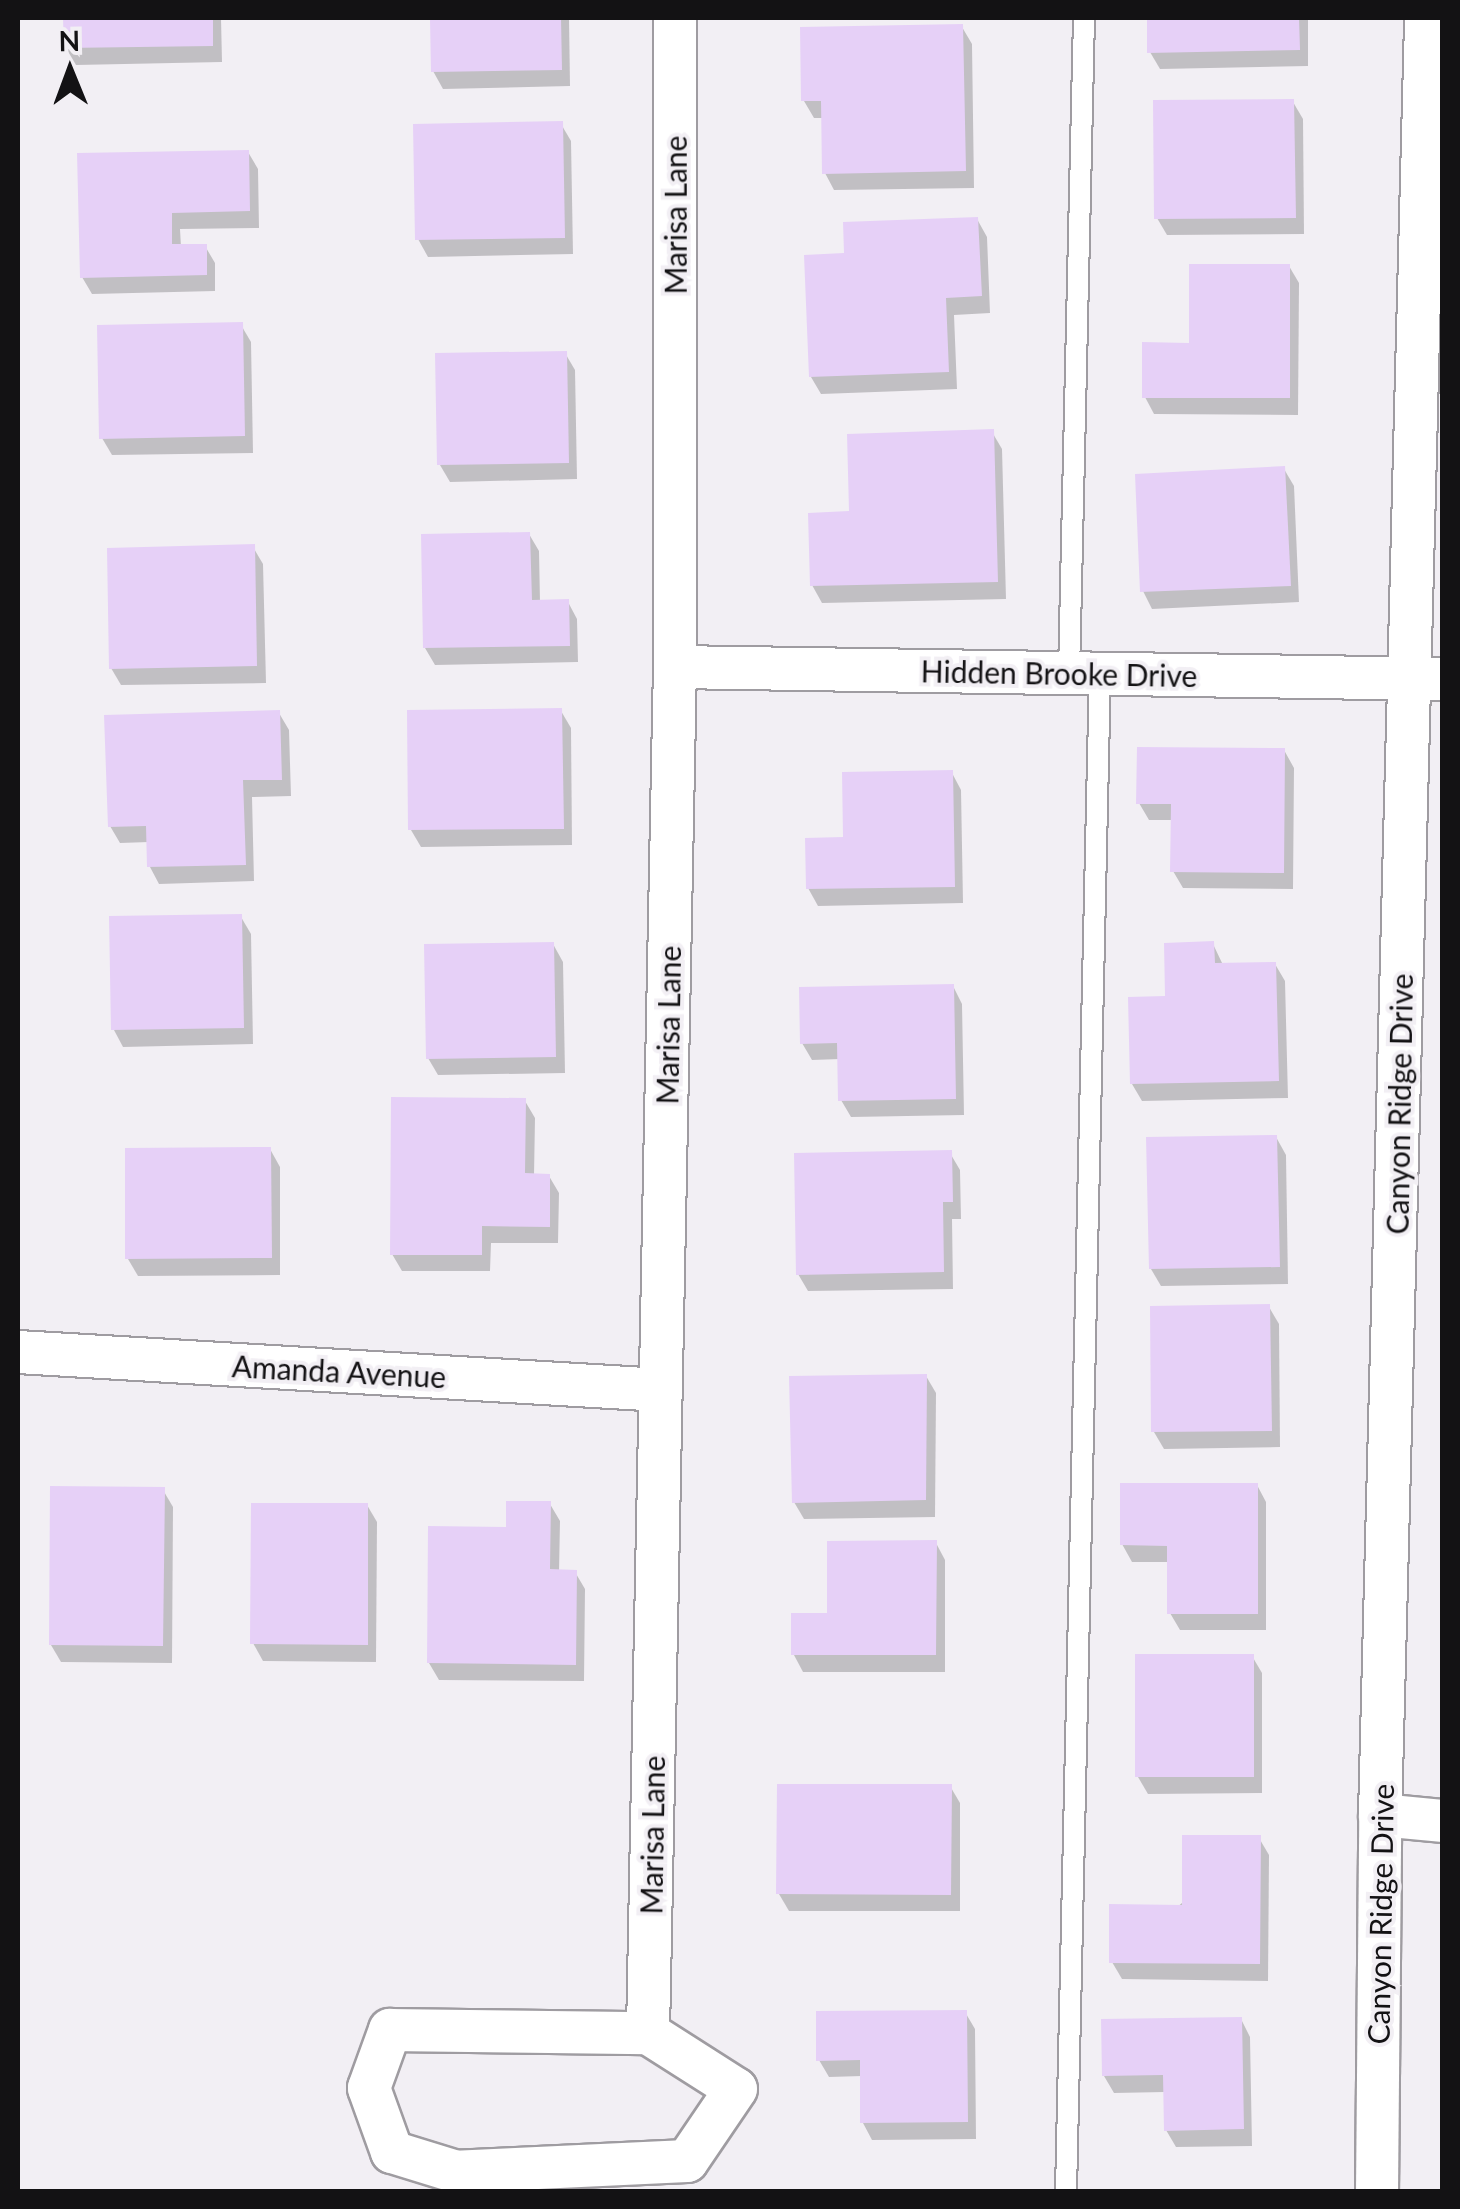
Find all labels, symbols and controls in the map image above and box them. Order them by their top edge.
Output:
north arrow [20,20,120,120]
text: N [58,23,81,57]
street label: Marisa Lane [657,136,693,294]
street label: Hidden Brooke Drive [920,653,1198,693]
street label: Marisa Lane [649,945,687,1105]
street label: Canyon Ridge Drive [1379,973,1419,1235]
street label: Amanda Avenue [231,1347,447,1395]
street label: Marisa Lane [633,1755,671,1915]
street label: Canyon Ridge Drive [1360,1783,1400,2045]

